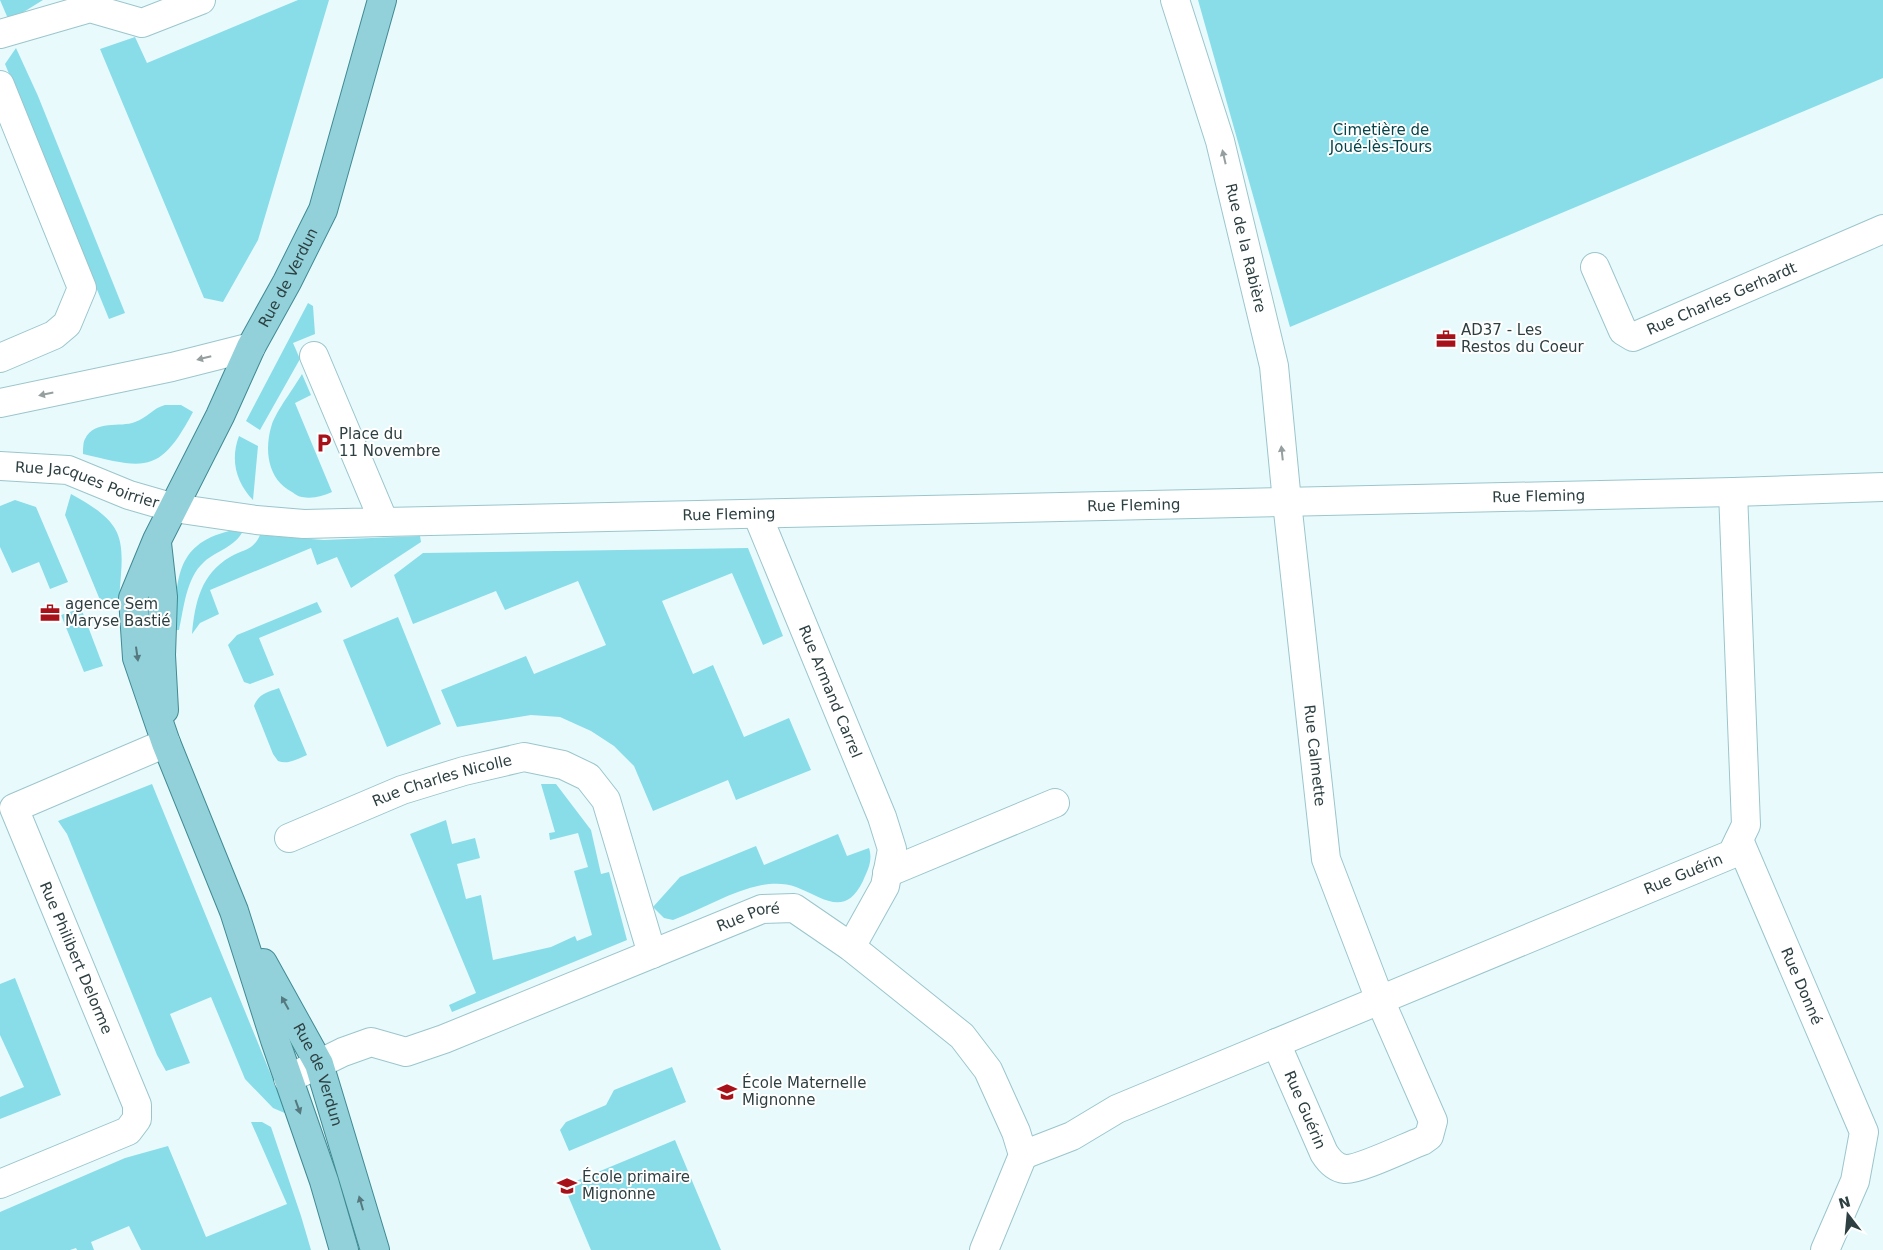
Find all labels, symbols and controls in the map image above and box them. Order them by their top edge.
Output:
park label: Cimetière de Joué-lès-Tours [1329,121,1432,156]
one-way arrow [1220,150,1228,165]
street label: Rue de la Rabière [1221,182,1270,314]
street label: Rue de Verdun [255,225,322,330]
street label: Rue Charles Gerhardt [1644,258,1799,339]
place label: AD37 - Les Restos du Coeur [1461,321,1585,356]
office icon: AD37 - Les Restos du Coeur [1435,328,1457,350]
one-way arrow [197,355,212,363]
one-way arrow [38,390,53,398]
place label: Place du 11 Novembre [339,425,441,460]
parking icon: Place du 11 Novembre [313,432,335,454]
one-way arrow [1278,445,1286,461]
street label: Rue Jacques Poirrier [15,458,162,512]
street label: Rue Fleming [1492,486,1585,506]
street label: Rue Fleming [1087,495,1181,515]
street label: Rue Fleming [682,504,776,524]
place label: agence Sem Maryse Bastié [65,595,171,630]
office icon: agence Sem Maryse Bastié [39,602,61,624]
street label: Rue Armand Carrel [795,622,866,761]
one-way arrow [133,646,141,662]
street label: Rue Calmette [1300,704,1329,807]
street label: Rue Charles Nicolle [370,751,514,811]
street label: Rue Guérin [1641,850,1725,899]
street label: Rue Philibert Delorme [36,879,116,1037]
street label: Rue Poré [714,899,780,936]
street label: Rue Donné [1777,945,1826,1028]
one-way arrow [281,996,289,1011]
street label: Rue de Verdun [289,1020,346,1128]
street label: Rue Guérin [1280,1068,1330,1152]
place label: École Maternelle Mignonne [742,1073,867,1109]
school or university icon: École Maternelle Mignonne [716,1081,738,1103]
one-way arrow [294,1100,302,1115]
place label: École primaire Mignonne [582,1167,690,1203]
school or university icon: École primaire Mignonne [556,1175,578,1197]
north arrow [1823,1190,1873,1240]
text: N [1837,1193,1852,1212]
one-way arrow [357,1196,365,1211]

